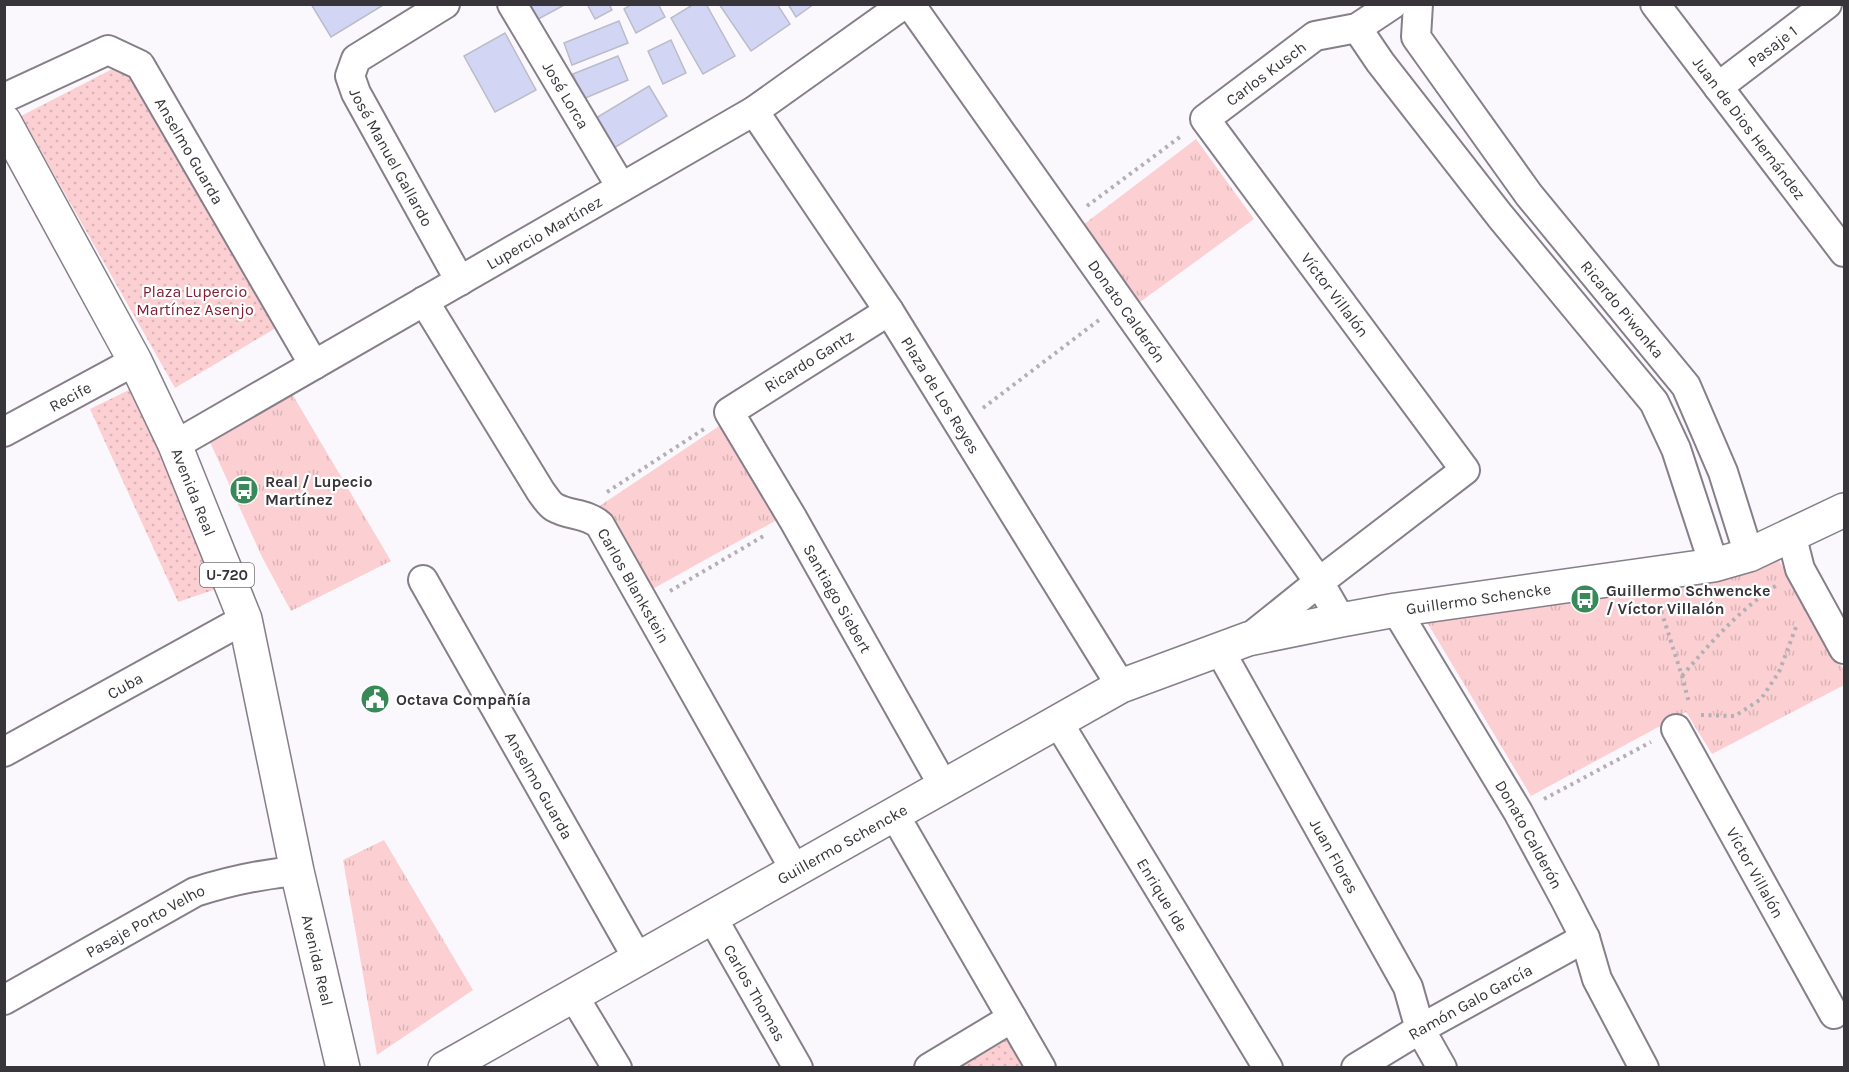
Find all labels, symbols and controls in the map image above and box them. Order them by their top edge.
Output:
street label: Pasaje 1 [1744,21,1801,71]
street label: Carlos Kusch [1222,37,1310,110]
street label: Juan de Dios Hernández [1689,53,1810,203]
street label: José Lorca [539,58,594,132]
street label: José Manuel Gallardo [346,86,437,230]
street label: Anselmo Guarda [151,94,228,208]
street label: Lupercio Martínez [483,191,605,273]
street label: Víctor Villalón [1297,249,1373,341]
street label: Donato Calderón [1084,256,1170,366]
street label: Ricardo Piwonka [1577,256,1669,362]
park label: Plaza Lupercio Martínez Asenjo [136,282,254,319]
street label: Ricardo Gantz [761,326,857,396]
street label: Plaza de Los Reyes [897,333,984,457]
street label: Recife [46,377,94,415]
street label: Avenida Real [168,445,220,539]
place label: Real / Lupecio Martínez [265,472,373,509]
bus stop icon: Real / Lupecio Martínez [228,474,260,506]
street label: Carlos Blankstein [594,524,674,646]
street label: Santiago Siebert [800,541,876,656]
road number: U-720 [200,563,254,587]
street label: Guillermo Schencke [1405,579,1552,618]
place label: Guillermo Schwencke / Víctor Villalón [1606,581,1771,618]
bus stop icon: Guillermo Schwencke / Víctor Villalón [1569,583,1601,615]
street label: Cuba [104,668,146,703]
public building icon: Octava Compañía [359,683,391,715]
place label: Octava Compañía [396,690,531,709]
street label: Anselmo Guarda [501,728,577,842]
street label: Donato Calderón [1491,777,1567,892]
street label: Guillermo Schencke [774,799,910,888]
street label: Juan Flores [1306,815,1363,897]
street label: Víctor Villalón [1723,824,1788,921]
street label: Enrique Ide [1133,854,1192,935]
street label: Pasaje Porto Velho [82,880,207,961]
street label: Avenida Real [298,913,338,1008]
street label: Carlos Thomas [720,941,790,1044]
street label: Ramón Galo García [1405,960,1535,1044]

